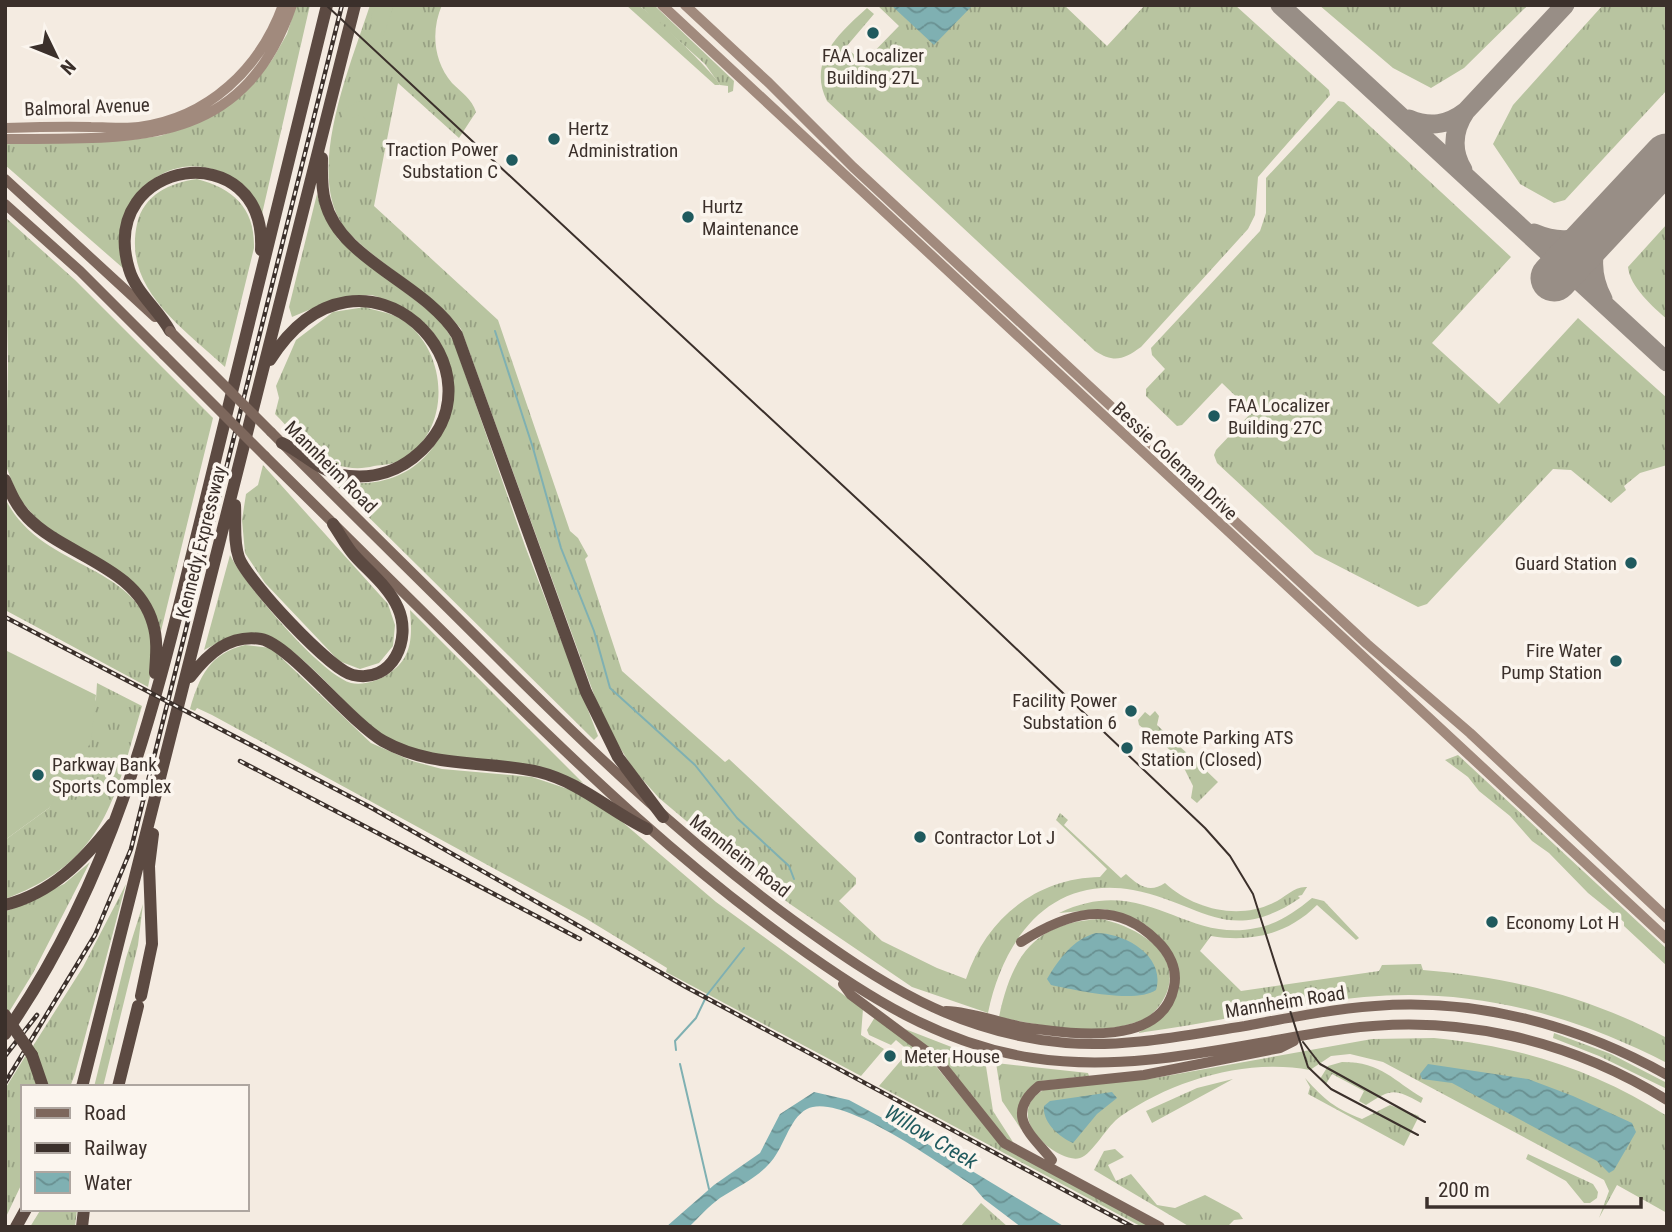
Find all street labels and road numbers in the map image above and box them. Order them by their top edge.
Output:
street label: Balmoral Avenue [24,93,150,121]
street label: Bessie Coleman Drive [1108,397,1242,525]
street label: Mannheim Road [280,416,382,518]
street label: Kennedy Expressway [171,463,231,621]
street label: Mannheim Road [685,810,795,902]
street label: Mannheim Road [1223,981,1347,1023]

